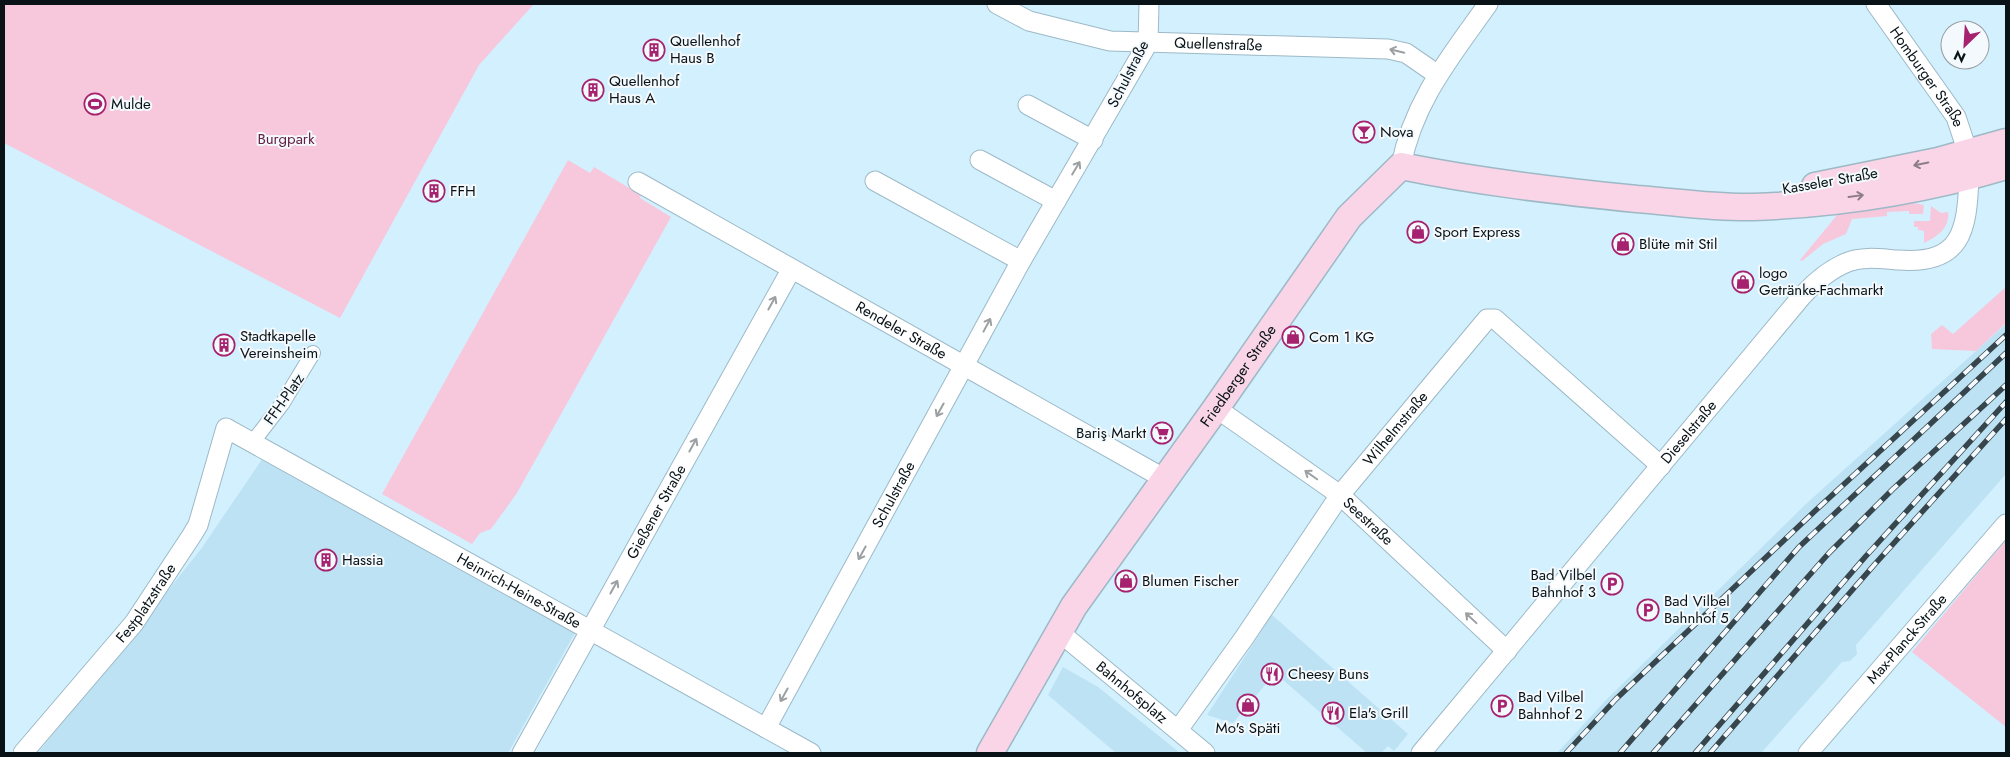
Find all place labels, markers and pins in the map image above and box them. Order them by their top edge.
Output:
place label: Quellenhof Haus B [670,30,741,69]
building icon: Quellenhof Haus B [642,38,666,62]
place label: Quellenhof Haus A [609,70,680,109]
building icon: Quellenhof Haus A [581,78,605,102]
sports icon: Mulde [83,92,107,116]
place label: Mulde [111,93,151,115]
bar icon: Nova [1352,120,1376,144]
place label: Nova [1380,121,1413,143]
building icon: FFH [422,179,446,203]
place label: FFH [450,180,476,202]
shop icon: Sport Express [1406,220,1430,244]
place label: Sport Express [1434,221,1520,243]
shop icon: Blüte mit Stil [1611,232,1635,256]
place label: Blüte mit Stil [1639,233,1717,255]
place label: logo Getränke-Fachmarkt [1759,262,1883,301]
shop icon: logo Getränke-Fachmarkt [1731,270,1755,294]
place label: Stadtkapelle Vereinsheim [240,325,318,364]
shop icon: Com 1 KG [1281,325,1305,349]
place label: Com 1 KG [1309,326,1374,348]
building icon: Stadtkapelle Vereinsheim [212,333,236,357]
supermarket icon: Bariş Markt [1150,421,1174,445]
place label: Bariş Markt [1076,422,1146,444]
building icon: Hassia [314,548,338,572]
place label: Hassia [342,549,383,571]
place label: Bad Vilbel Bahnhof 3 [1530,564,1596,603]
shop icon: Blumen Fischer [1114,569,1138,593]
place label: Blumen Fischer [1142,570,1240,592]
parking icon: Bad Vilbel Bahnhof 3 [1600,572,1624,596]
place label: Bad Vilbel Bahnhof 5 [1664,590,1730,629]
parking icon: Bad Vilbel Bahnhof 5 [1636,598,1660,622]
restaurant icon: Cheesy Buns [1260,662,1284,686]
place label: Cheesy Buns [1288,663,1369,685]
place label: Bad Vilbel Bahnhof 2 [1518,686,1584,725]
shop icon: Mo's Späti [1236,693,1260,717]
parking icon: Bad Vilbel Bahnhof 2 [1490,694,1514,718]
restaurant icon: Ela's Grill [1321,701,1345,725]
place label: Ela's Grill [1349,702,1408,724]
place label: Mo's Späti [1216,717,1280,739]

